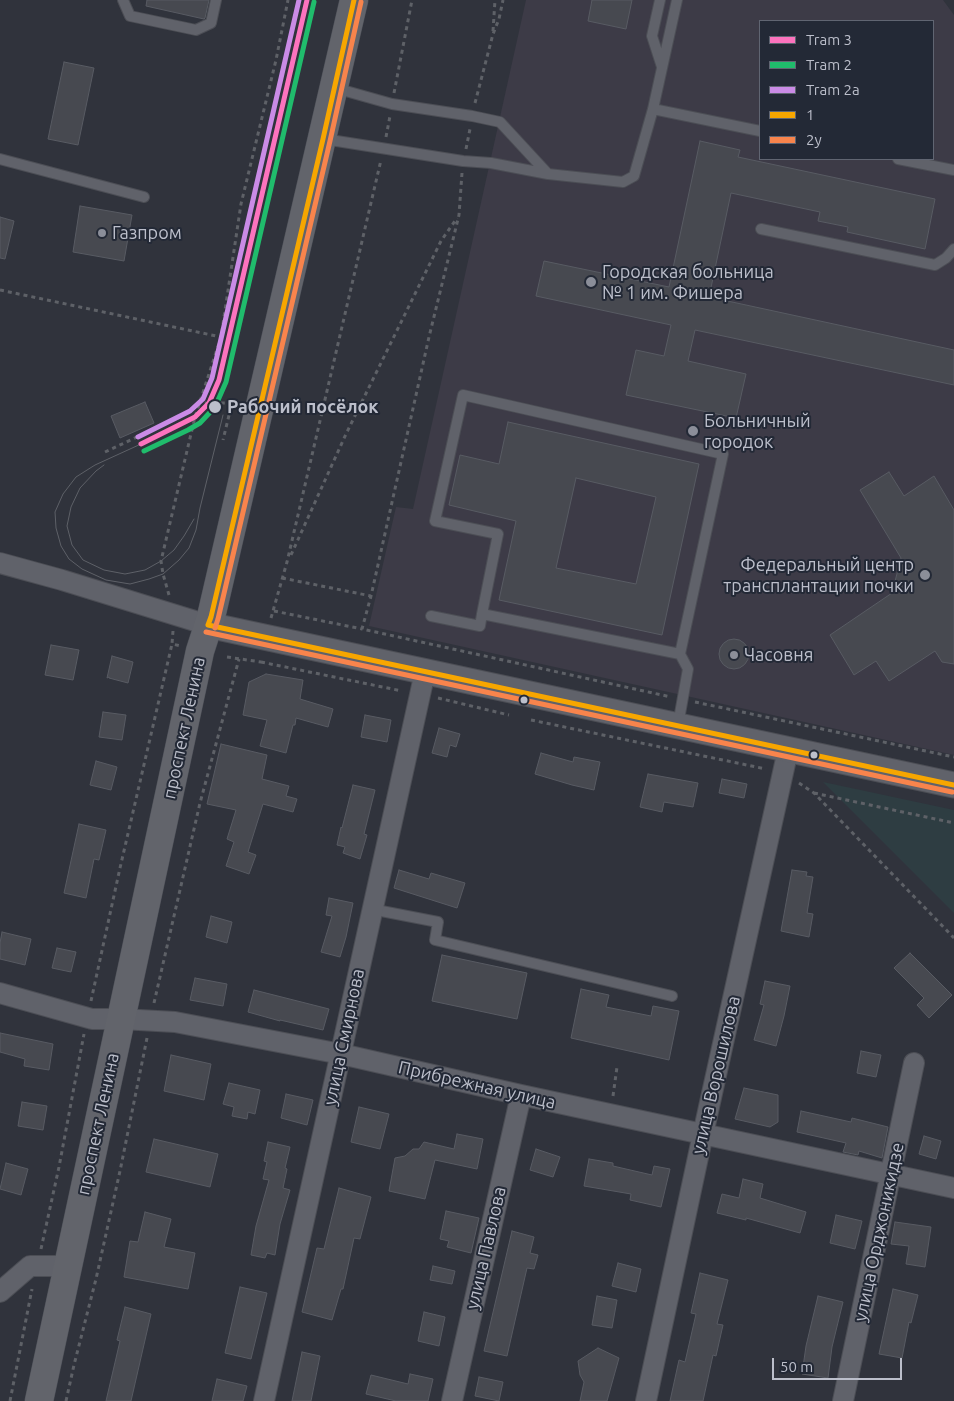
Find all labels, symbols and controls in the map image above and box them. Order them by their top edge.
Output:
legend [759,20,934,160]
text: Tram 3 [806,31,852,48]
text: Tram 2 [806,56,852,73]
text: Tram 2а [806,81,860,98]
text: 1 [806,106,814,123]
text: 2у [806,131,822,148]
place label: Газпром [112,222,182,244]
marker: Газпром [96,227,108,239]
place label: Городская больница № 1 им. Фишера [602,261,774,304]
marker: Городская больница № 1 им. Фишера [584,275,598,289]
place label: Рабочий посёлок [227,396,379,418]
marker: Рабочий посёлок [207,399,223,415]
place label: Больничный городок [704,410,811,452]
marker: Больничный городок [686,424,700,438]
place label: Федеральный центр трансплантации почки [723,554,914,596]
marker: Федеральный центр трансплантации почки [918,568,932,582]
place label: Часовня [744,644,813,666]
marker: Часовня [728,649,740,661]
street label: проспект Ленина [158,655,210,801]
unlabelled marker [519,695,529,705]
unlabelled marker [809,750,819,760]
street label: улица Смирнова [319,967,369,1107]
street label: улица Ворошилова [687,994,745,1156]
street label: проспект Ленина [72,1051,124,1197]
street label: Прибрежная улица [396,1056,558,1114]
street label: улица Орджоникидзе [849,1140,909,1324]
street label: улица Павлова [461,1185,511,1311]
scale bar [774,1348,904,1380]
text: 50 m [780,1358,813,1375]

